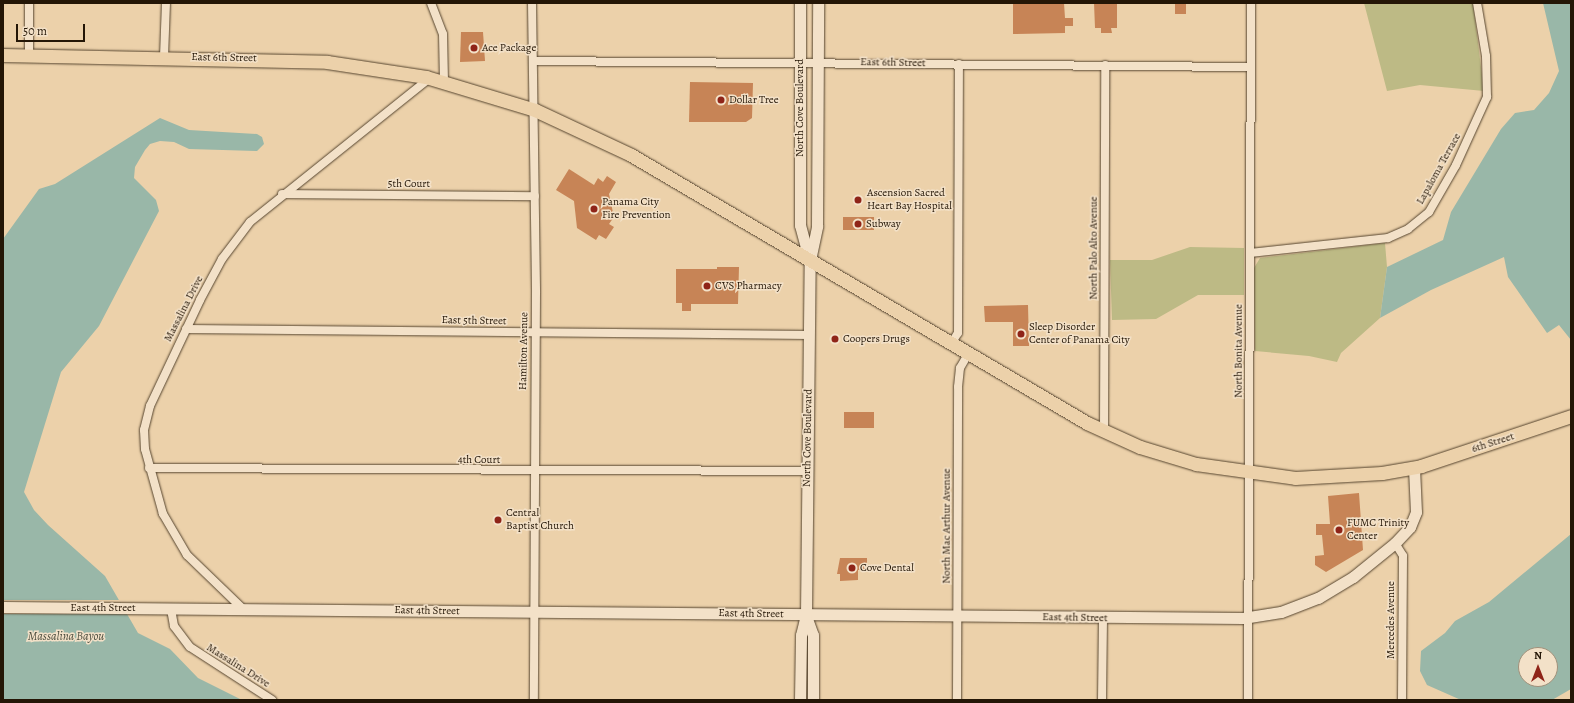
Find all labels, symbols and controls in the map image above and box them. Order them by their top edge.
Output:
scale bar [18,16,87,42]
text: 50 m [23,23,47,39]
place label: Ace Package [482,41,536,55]
marker: Ace Package [469,43,479,53]
street label: East 6th Street [191,51,257,65]
street label: East 6th Street [860,56,926,70]
street label: North Cove Boulevard [793,59,807,157]
place label: Dollar Tree [729,93,779,107]
marker: Dollar Tree [716,95,726,105]
street label: Lapaloma Terrace [1414,131,1464,207]
street label: 5th Court [388,177,430,191]
place label: Ascension Sacred Heart Bay Hospital [867,187,952,213]
marker: Ascension Sacred Heart Bay Hospital [852,194,864,206]
place label: Panama City Fire Prevention [602,196,671,222]
street label: North Palo Alto Avenue [1087,196,1101,300]
marker: Panama City Fire Prevention [589,204,599,214]
place label: Subway [866,217,901,231]
marker: Subway [853,219,863,229]
street label: Massalina Drive [162,274,206,344]
place label: CVS Pharmacy [715,279,782,293]
marker: CVS Pharmacy [702,281,712,291]
street label: North Bonita Avenue [1232,304,1246,398]
street label: Hamilton Avenue [517,312,531,390]
street label: East 5th Street [441,314,507,328]
place label: Sleep Disorder Center of Panama City [1029,321,1130,347]
marker: Sleep Disorder Center of Panama City [1016,329,1026,339]
place label: Coopers Drugs [843,332,910,346]
marker: Coopers Drugs [830,334,840,344]
street label: North Cove Boulevard [801,389,815,487]
street label: 6th Street [1470,430,1516,456]
street label: 4th Court [458,453,500,467]
street label: North Mac Arthur Avenue [940,468,954,584]
place label: Central Baptist Church [506,507,574,533]
marker: Central Baptist Church [493,515,503,525]
place label: FUMC Trinity Center [1347,517,1409,543]
marker: FUMC Trinity Center [1334,525,1344,535]
place label: Cove Dental [860,561,914,575]
marker: Cove Dental [847,563,857,573]
street label: Mercedes Avenue [1384,581,1398,659]
street label: East 4th Street [70,601,136,615]
street label: East 4th Street [394,604,460,618]
street label: East 4th Street [718,607,784,621]
street label: East 4th Street [1042,611,1108,625]
water label: Massalina Bayou [28,630,104,644]
street label: Massalina Drive [204,641,272,691]
north arrow [1518,647,1558,687]
text: N [1534,648,1542,663]

